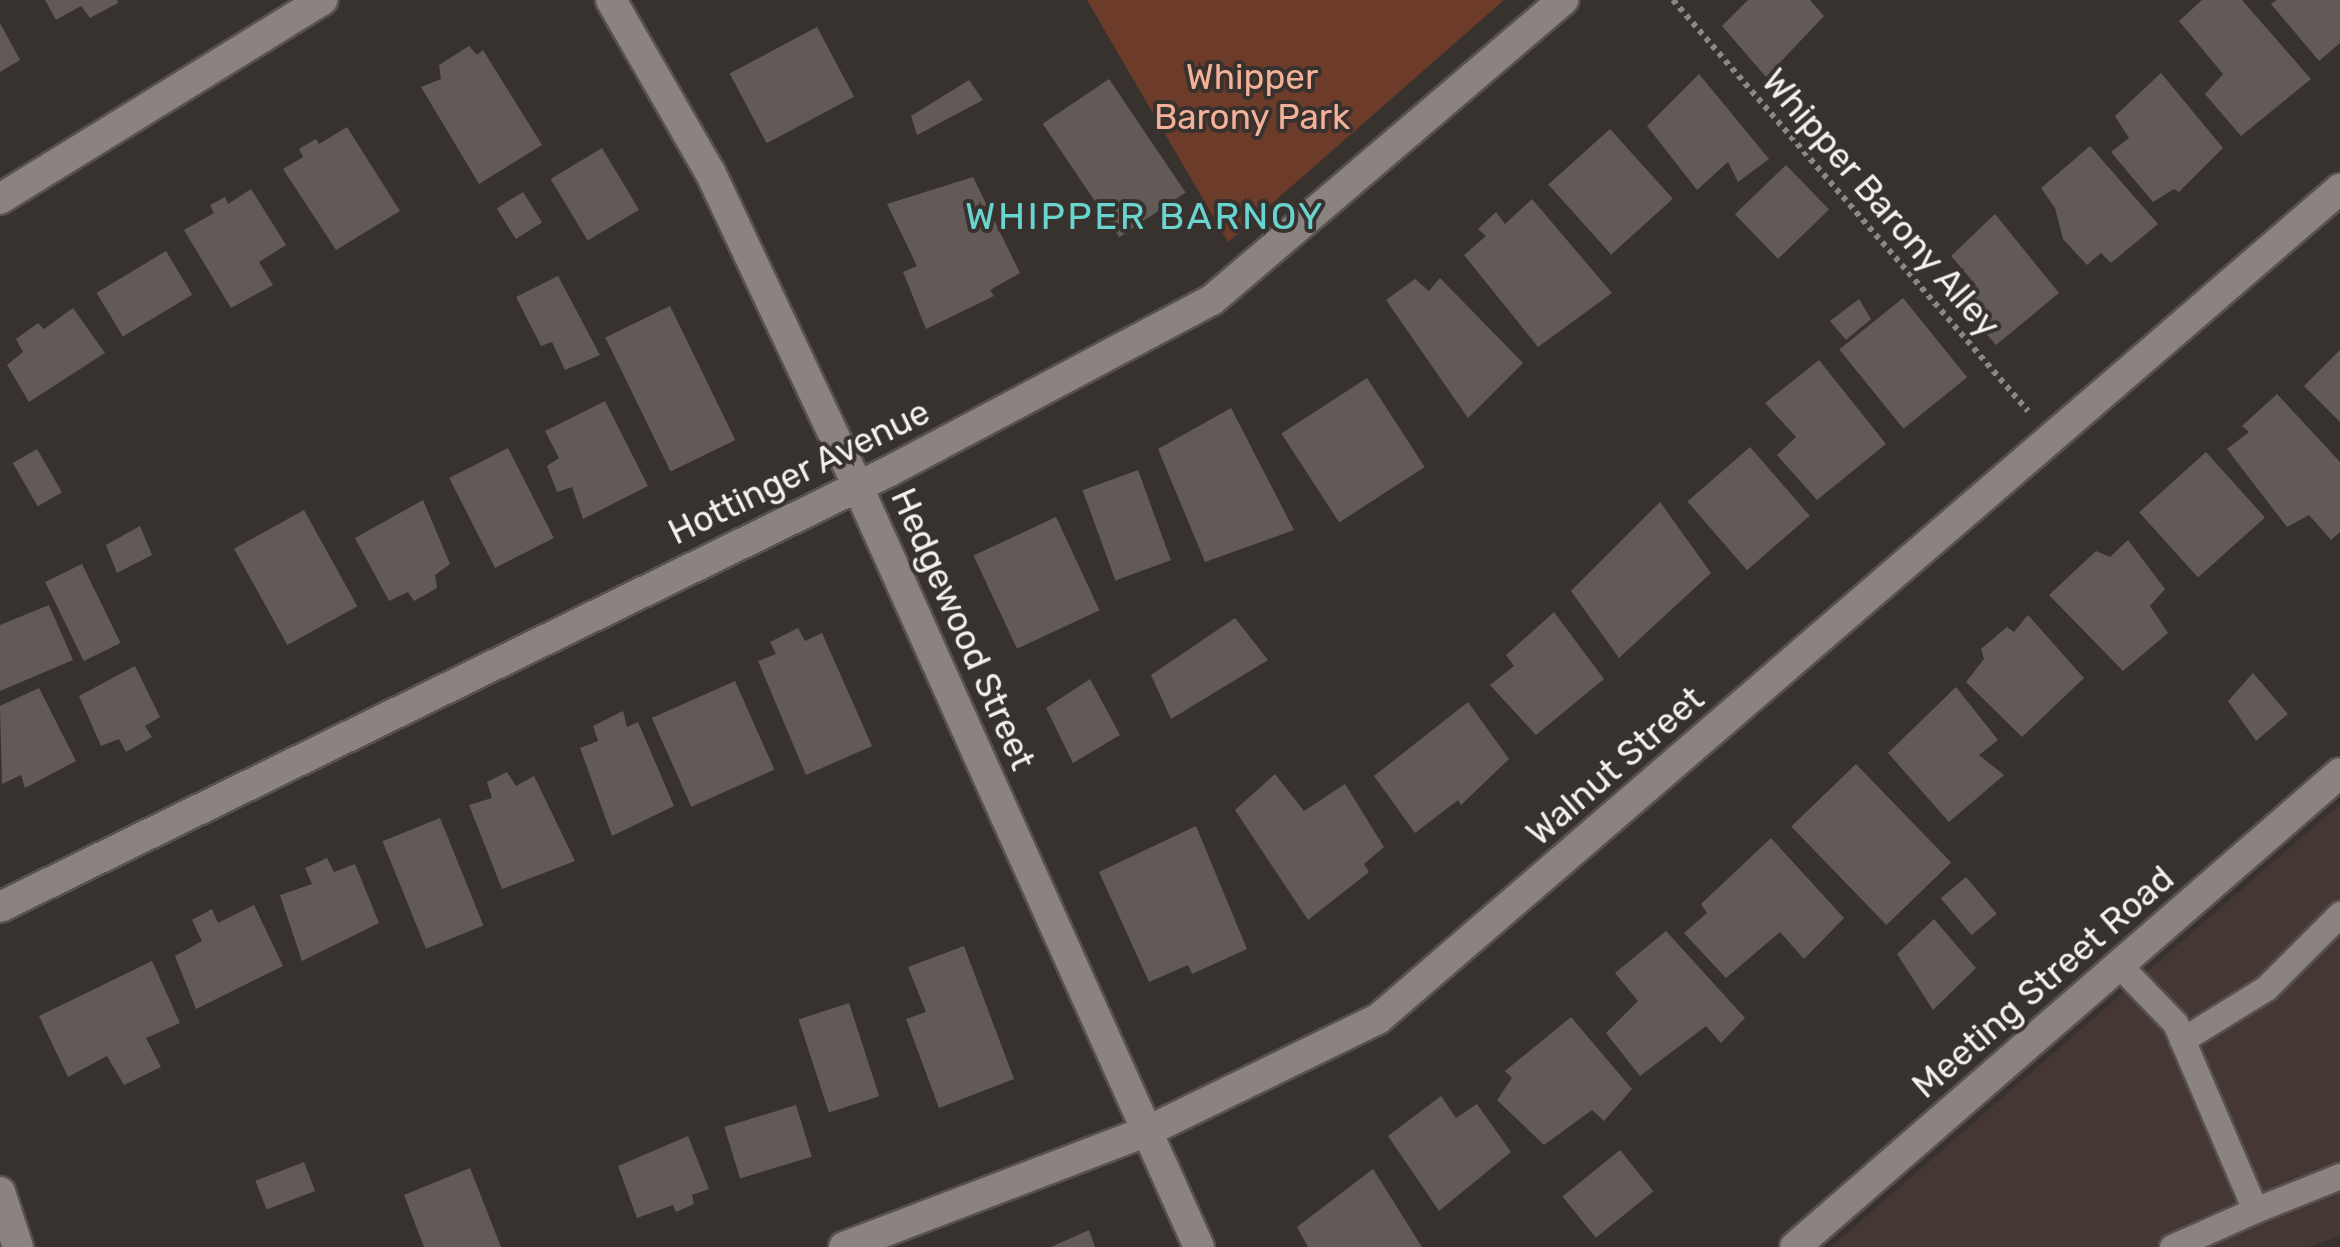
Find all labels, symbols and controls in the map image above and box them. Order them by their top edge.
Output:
park label: Whipper Barony Park [1153,56,1351,138]
street label: Whipper Barony Alley [1752,59,2010,347]
district label: WHIPPER BARNOY [965,194,1325,240]
street label: Hottinger Avenue [661,390,937,554]
street label: Hedgewood Street [882,482,1044,776]
street label: Walnut Street [1518,678,1712,854]
street label: Meeting Street Road [1904,857,2182,1107]

